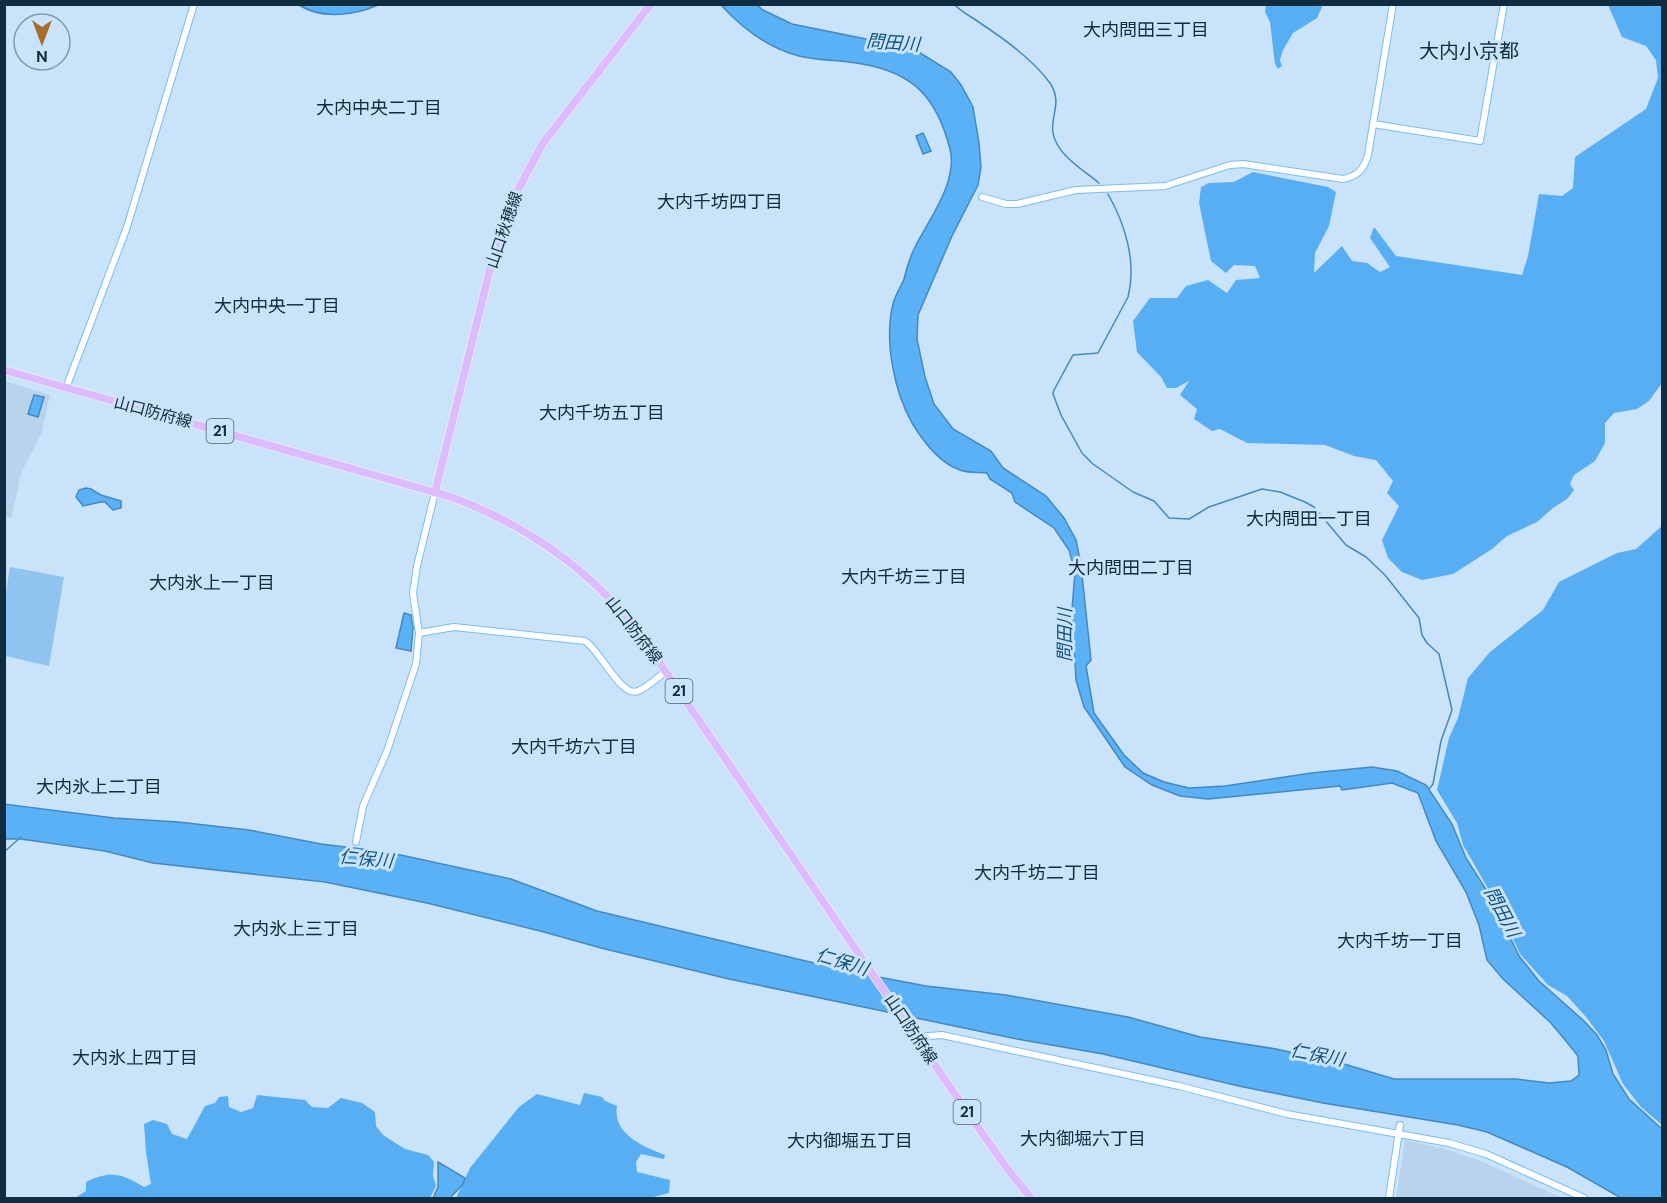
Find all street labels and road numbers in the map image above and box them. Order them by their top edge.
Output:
street label: 山口秋穂線 [481,189,527,271]
street label: 山口防府線 [112,392,194,432]
road number: 21 [206,419,234,443]
street label: 山口防府線 [601,592,667,668]
road number: 21 [666,679,692,703]
street label: 山口防府線 [880,990,942,1068]
road number: 21 [954,1100,980,1124]

